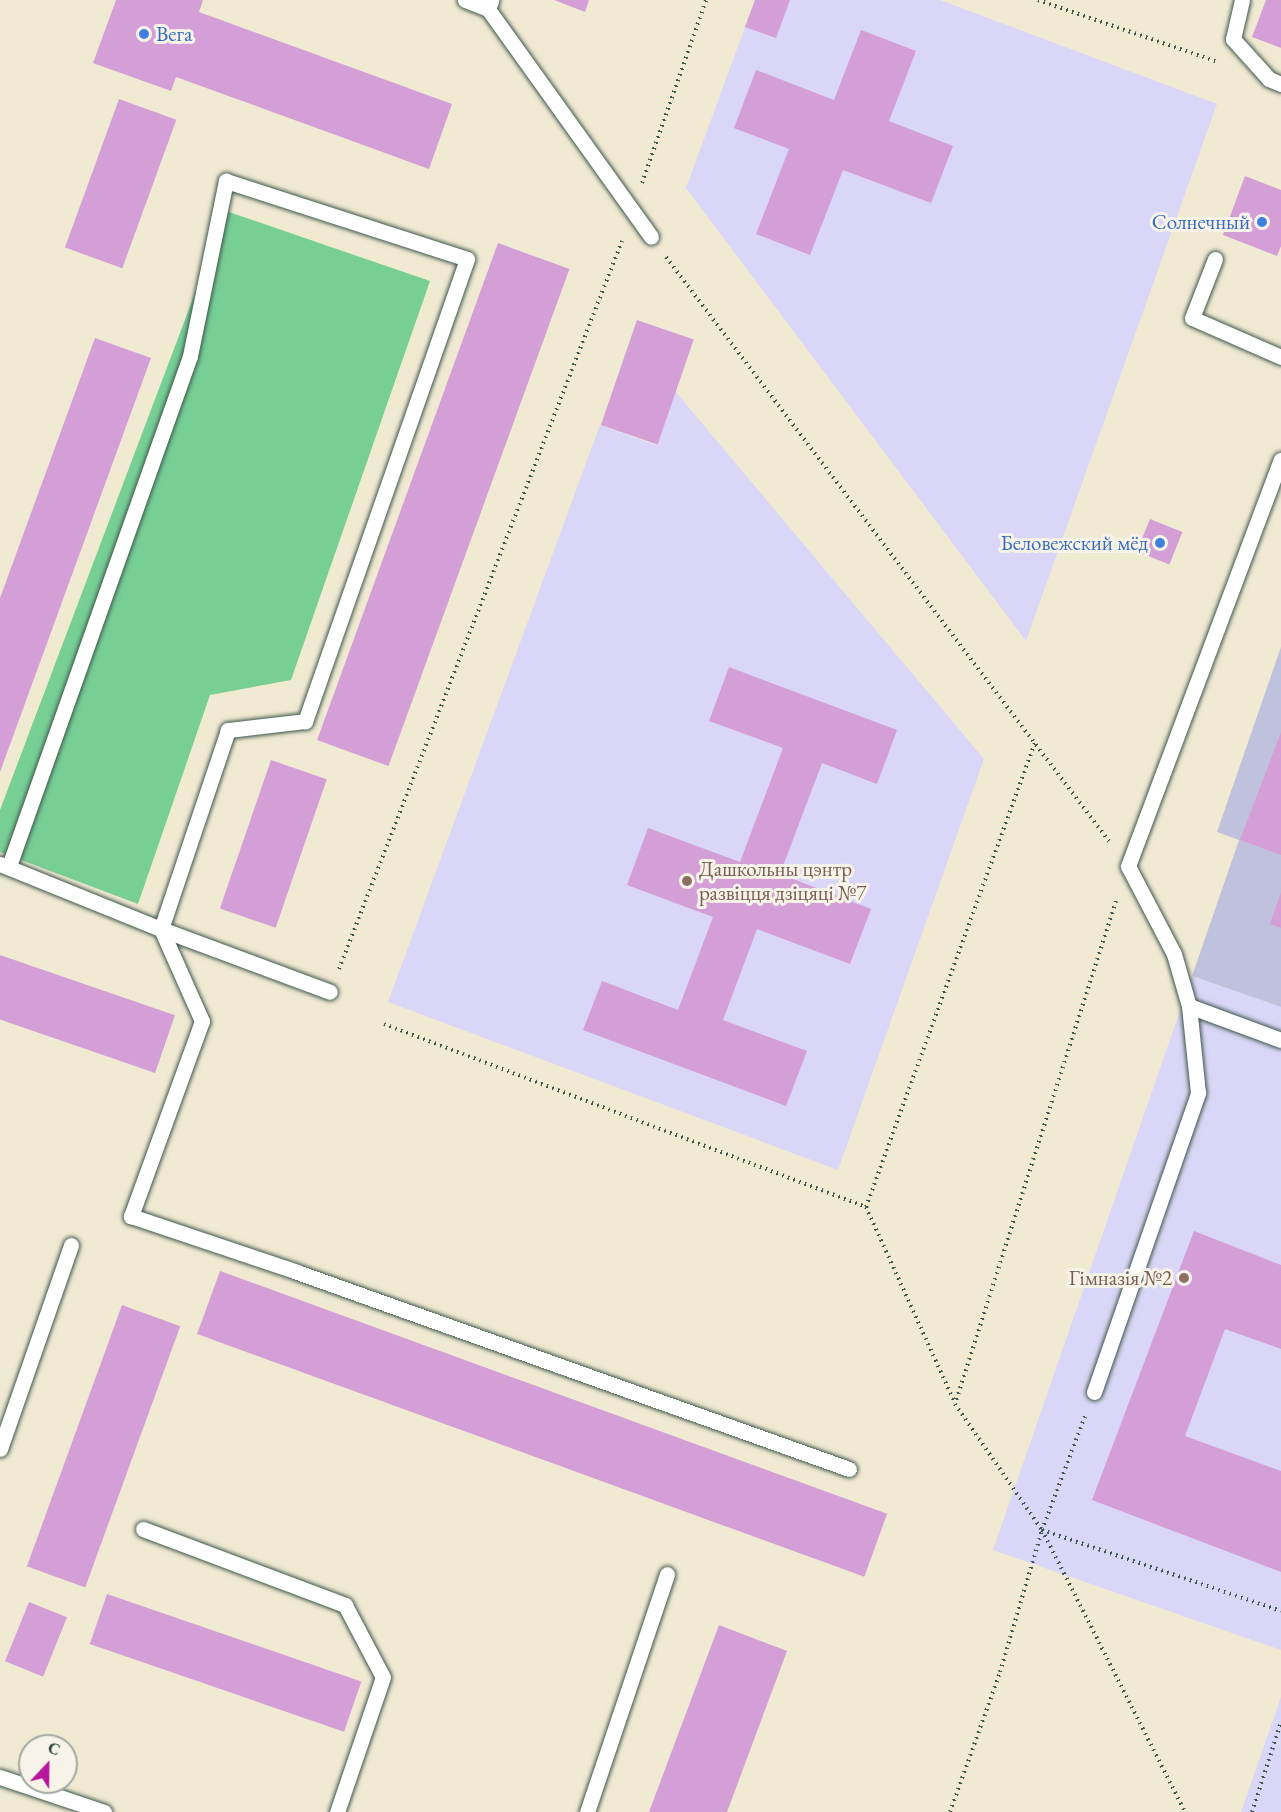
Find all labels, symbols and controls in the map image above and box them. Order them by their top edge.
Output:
place label: Вега [156,21,192,47]
marker: Вега [137,27,151,41]
place label: Солнечный [1152,209,1250,235]
marker: Солнечный [1255,215,1269,229]
place label: Беловежский мёд [1000,530,1148,556]
marker: Беловежский мёд [1153,536,1167,550]
place label: Дашкольны цэнтр развіцця дзіцяці №7 [699,856,866,906]
marker: Дашкольны цэнтр развіцця дзіцяці №7 [680,874,694,888]
place label: Гімназія №2 [1069,1265,1172,1291]
marker: Гімназія №2 [1177,1271,1191,1285]
north arrow [18,1734,78,1794]
text: С [45,1737,63,1761]

